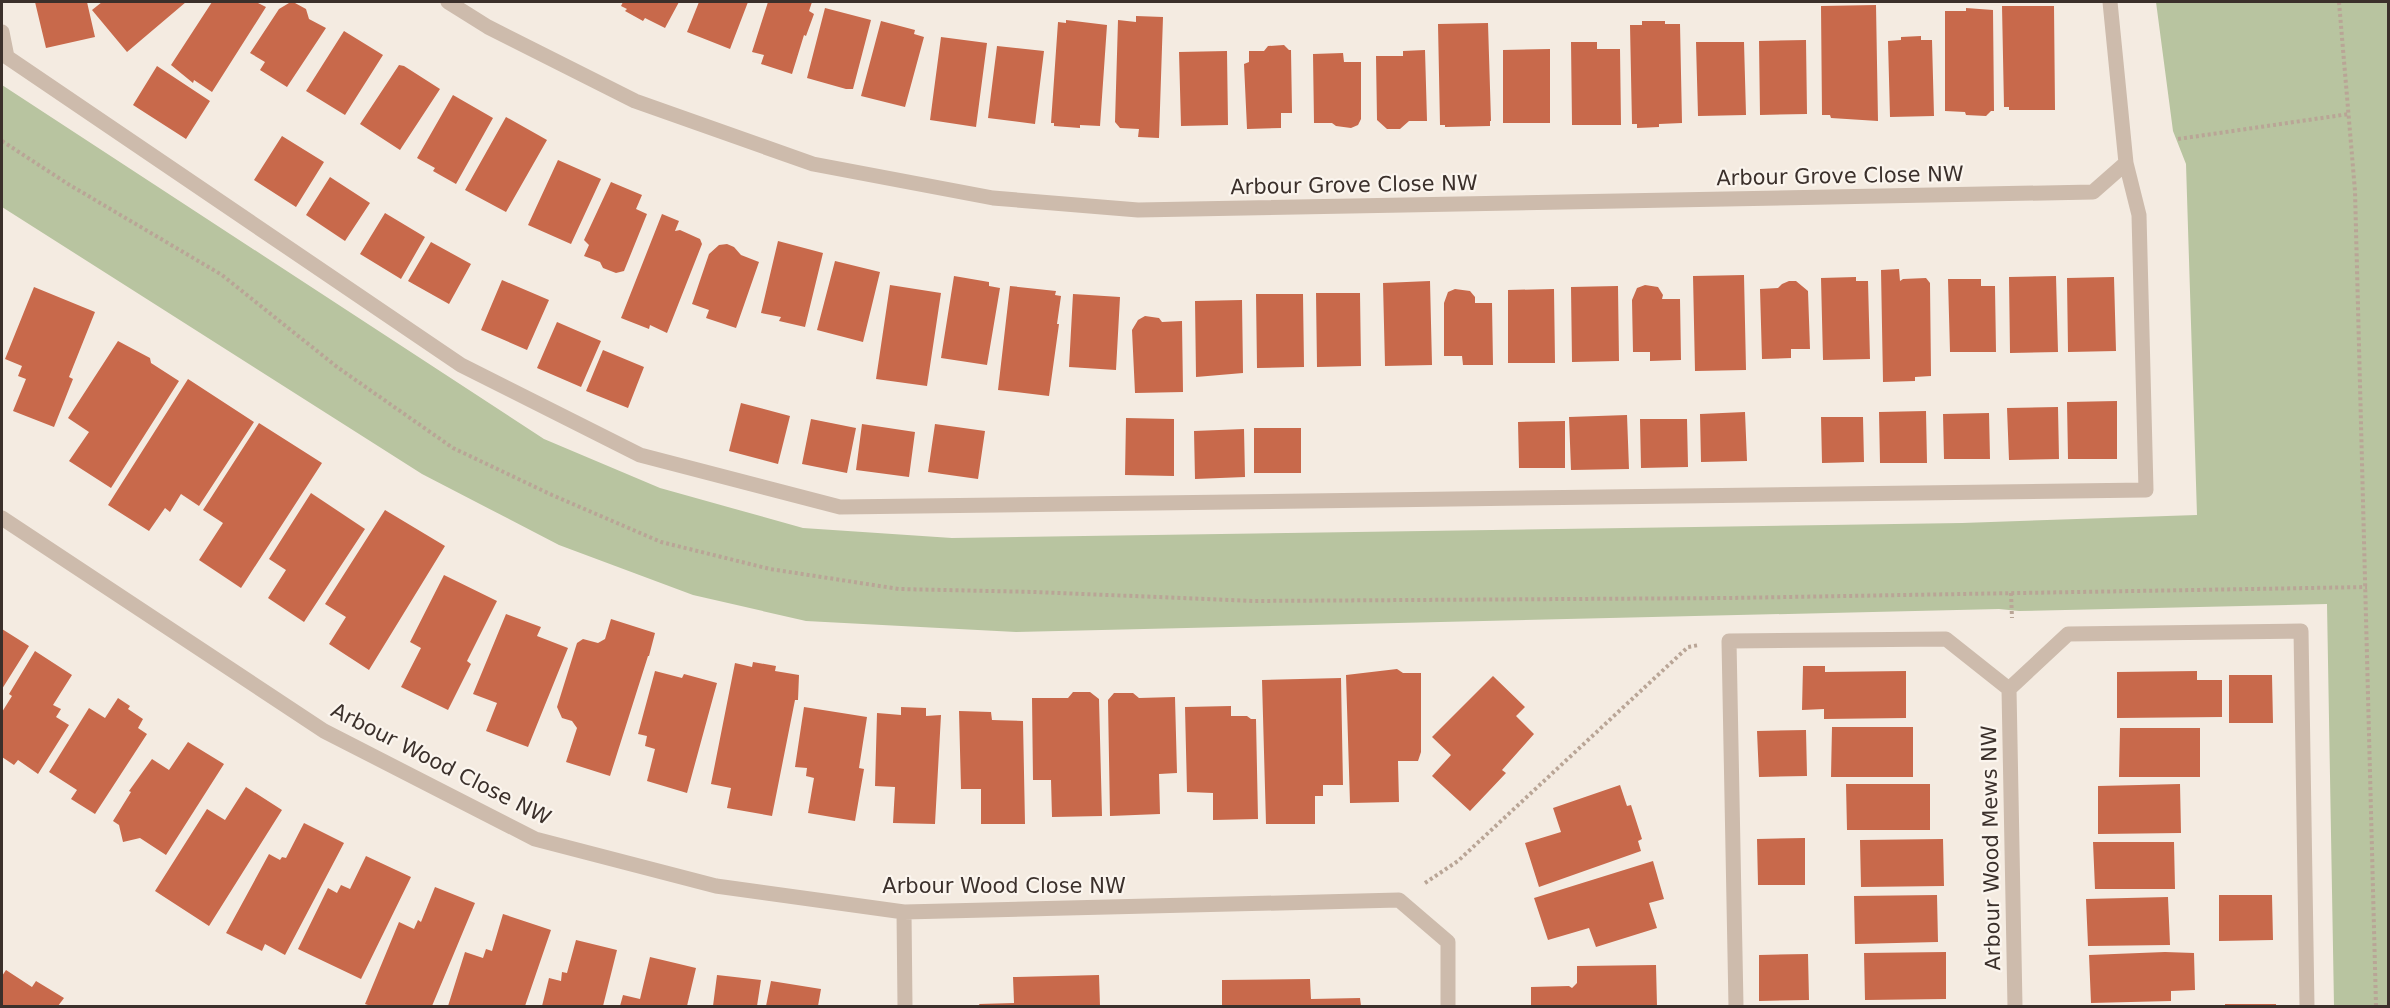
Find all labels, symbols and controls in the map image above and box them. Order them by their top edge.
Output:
street label: Arbour Grove Close NW [1716,162,1964,190]
street label: Arbour Grove Close NW [1230,171,1478,199]
street label: Arbour Wood Close NW [327,698,555,830]
street label: Arbour Wood Mews NW [1977,725,2005,971]
street label: Arbour Wood Close NW [882,874,1126,898]

